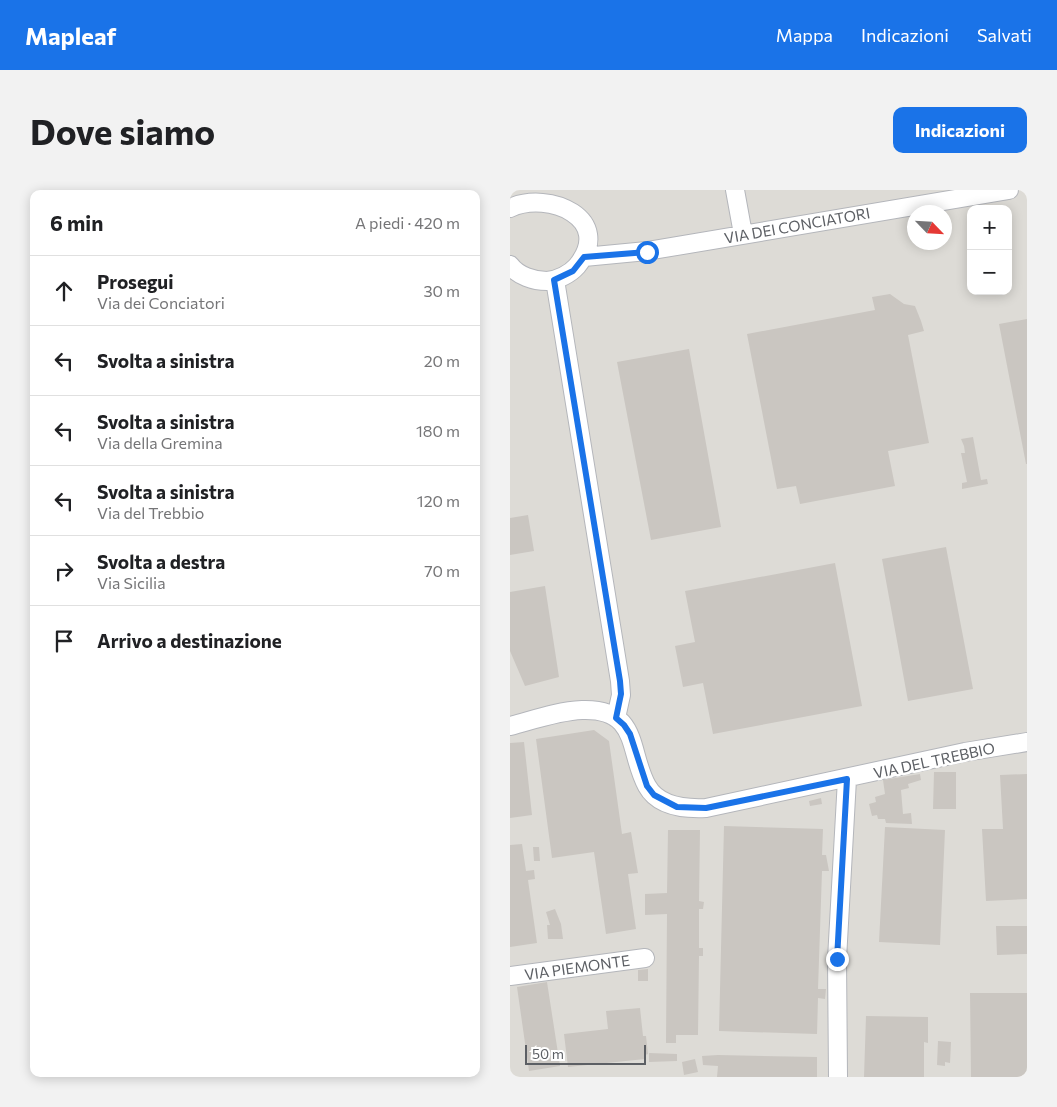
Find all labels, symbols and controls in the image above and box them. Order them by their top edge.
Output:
text: Mapleaf [25,21,116,50]
text: Mappa [776,24,833,46]
text: Indicazioni [861,24,949,46]
text: Salvati [977,24,1032,46]
button: Indicazioni [893,107,1027,153]
text: Dove siamo [30,109,215,152]
street label: VIA DEI CONCIATORI [723,203,871,247]
north arrow [907,205,952,250]
map controls [967,205,1012,295]
button: + [967,205,1012,250]
text: 6 min [50,210,103,235]
text: A piedi · 420 m [355,213,460,232]
route start [636,241,659,264]
button: − [967,250,1012,295]
text: Prosegui [97,270,174,293]
icon: ahead [50,277,78,305]
text: 30 m [423,281,460,300]
text: Via dei Conciatori [97,293,225,312]
icon: left [50,347,78,375]
text: Svolta a sinistra [97,349,235,372]
text: 20 m [424,351,460,370]
text: Svolta a sinistra [97,410,235,433]
icon: left [50,417,78,445]
text: 180 m [416,421,460,440]
text: Via della Gremina [97,433,223,452]
text: Svolta a sinistra [97,480,235,503]
icon: left [50,487,78,515]
text: 120 m [417,491,460,510]
text: Via del Trebbio [97,503,204,522]
text: Svolta a destra [97,550,225,573]
icon: right [50,557,78,585]
text: 70 m [424,561,460,580]
text: Via Sicilia [97,573,166,592]
icon: arrive [50,627,78,655]
text: Arrivo a destinazione [97,629,282,652]
street label: VIA DEL TREBBIO [872,738,996,782]
route end [826,948,849,971]
street label: VIA PIEMONTE [523,951,631,983]
scale bar [525,1042,646,1065]
text: 50 m [532,1045,564,1062]

